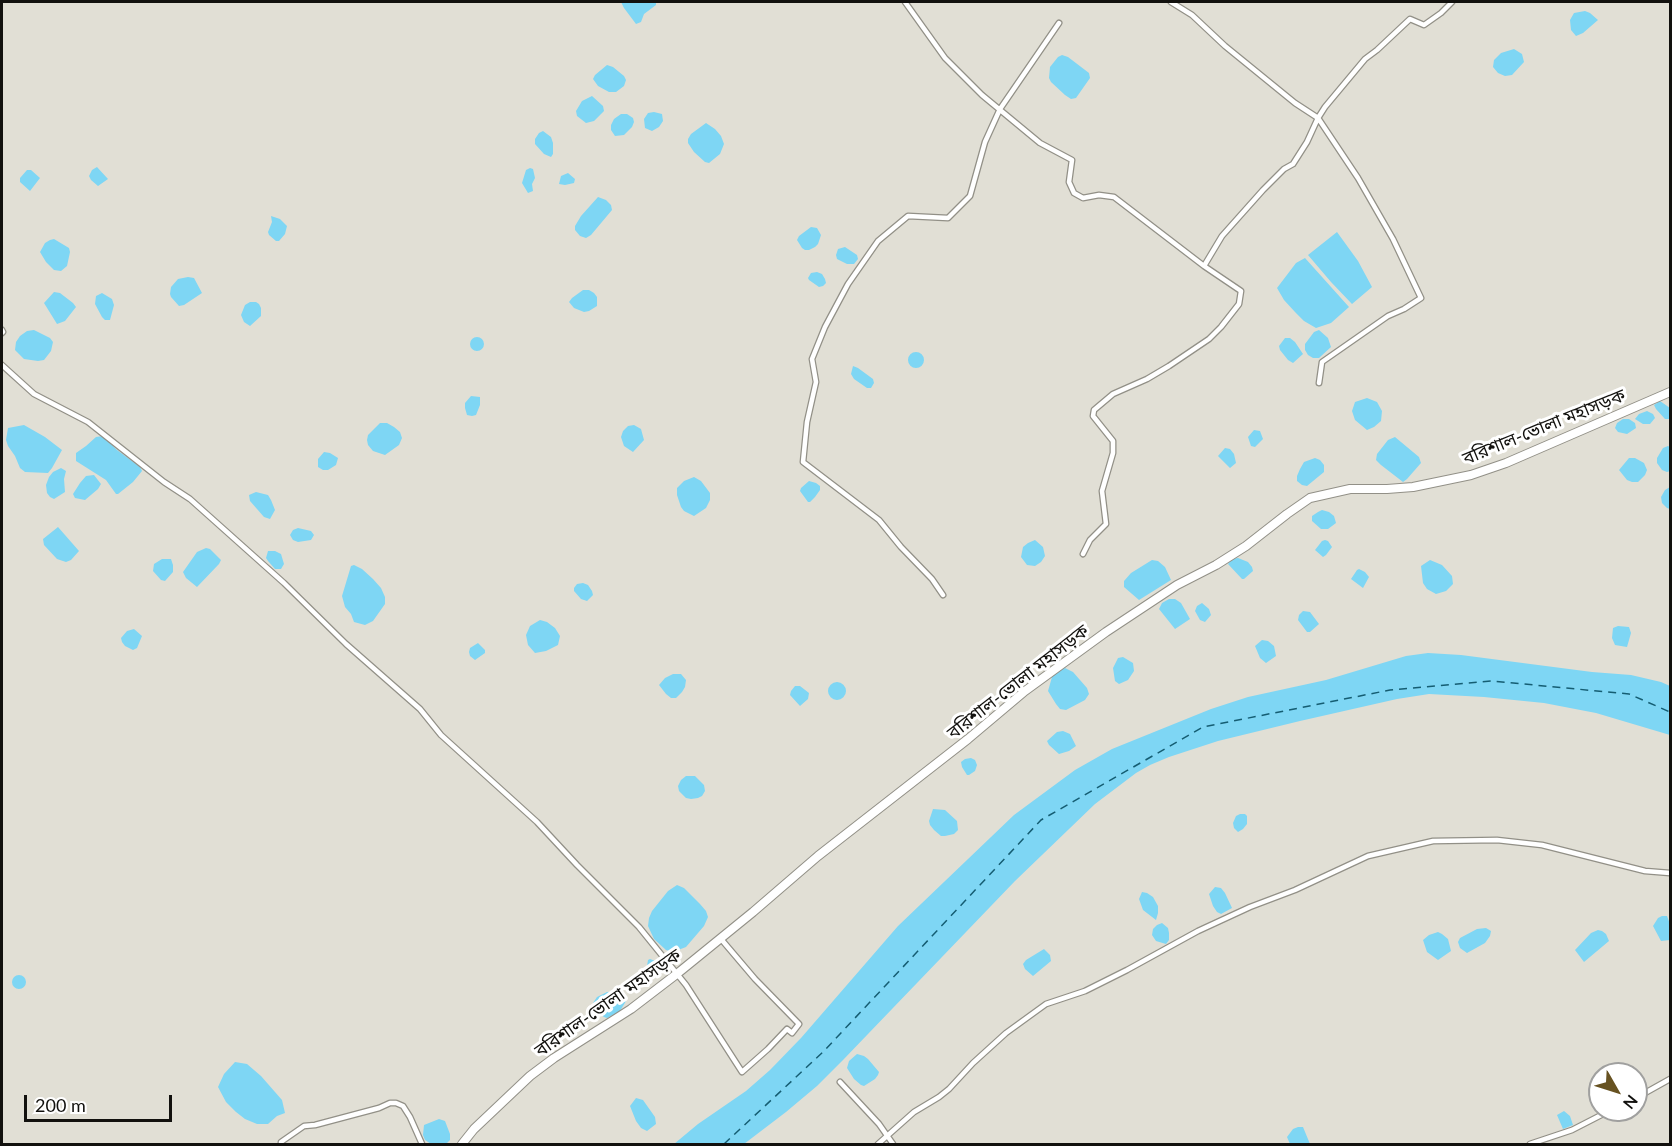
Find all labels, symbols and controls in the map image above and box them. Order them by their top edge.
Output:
street label: বরিশাল-ভোলা মহাসড়ক [1459,384,1629,470]
street label: বরিশাল-ভোলা মহাসড়ক [943,620,1093,744]
street label: বরিশাল-ভোলা মহাসড়ক [531,944,685,1062]
north arrow [1588,1062,1648,1122]
scale bar [27,1083,176,1121]
text: N [1620,1092,1642,1113]
text: 200 m [35,1094,86,1116]

